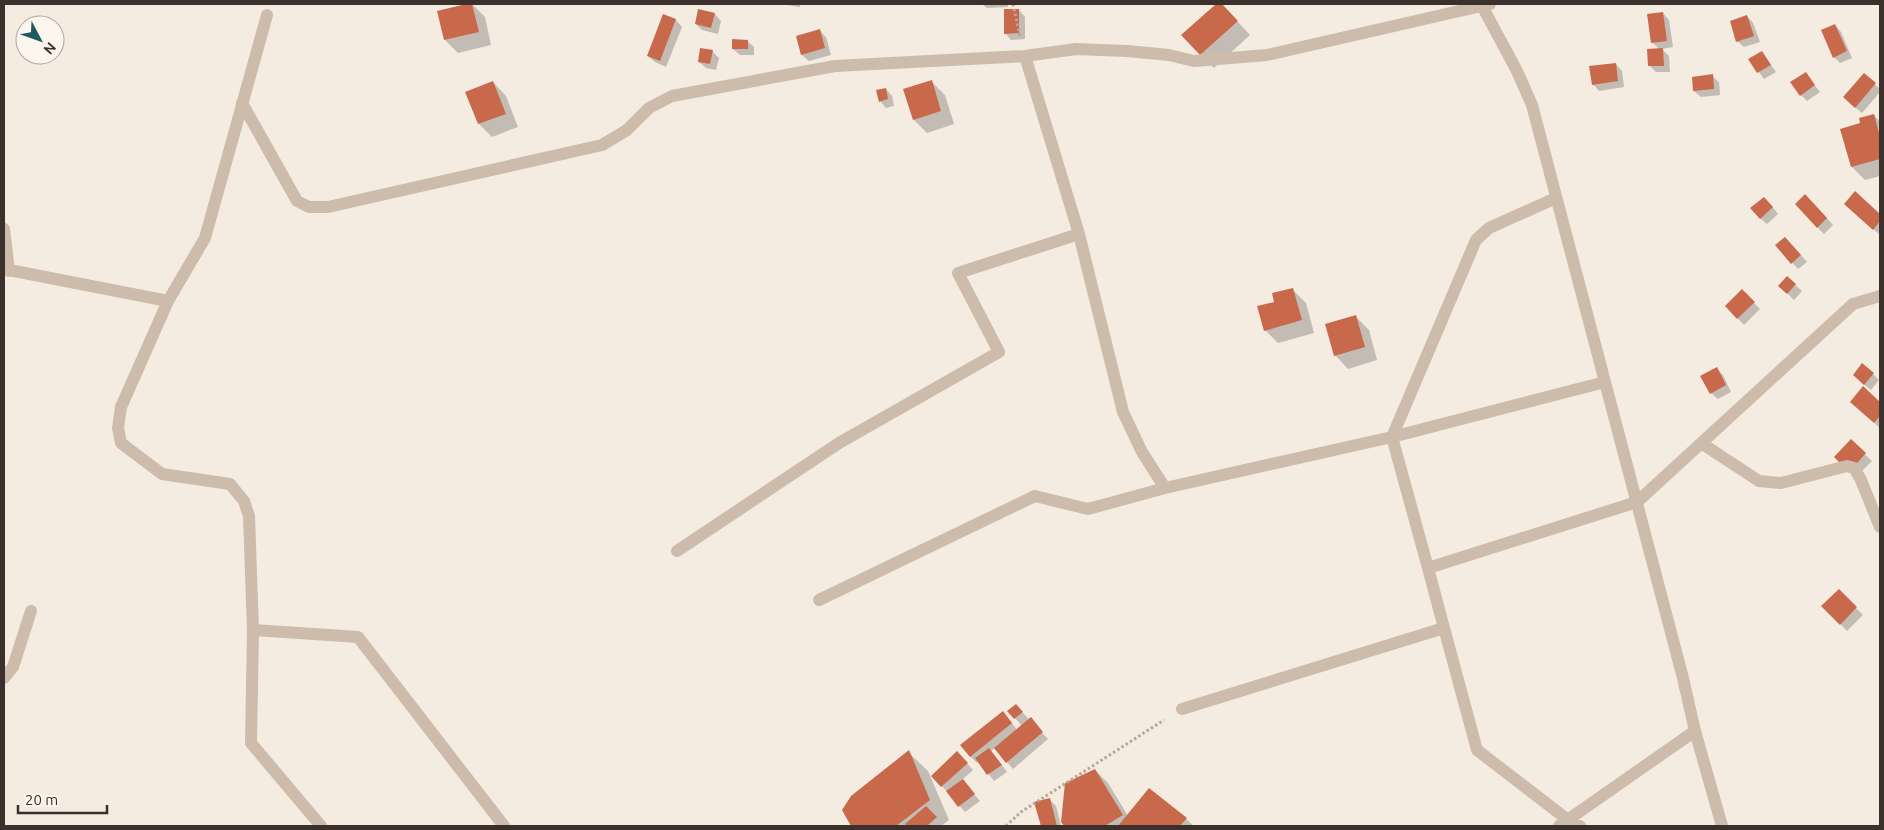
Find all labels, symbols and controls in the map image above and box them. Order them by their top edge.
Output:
north arrow [15,15,65,65]
text: N [40,39,59,58]
scale bar [18,782,106,814]
text: 20 m [25,791,58,808]

